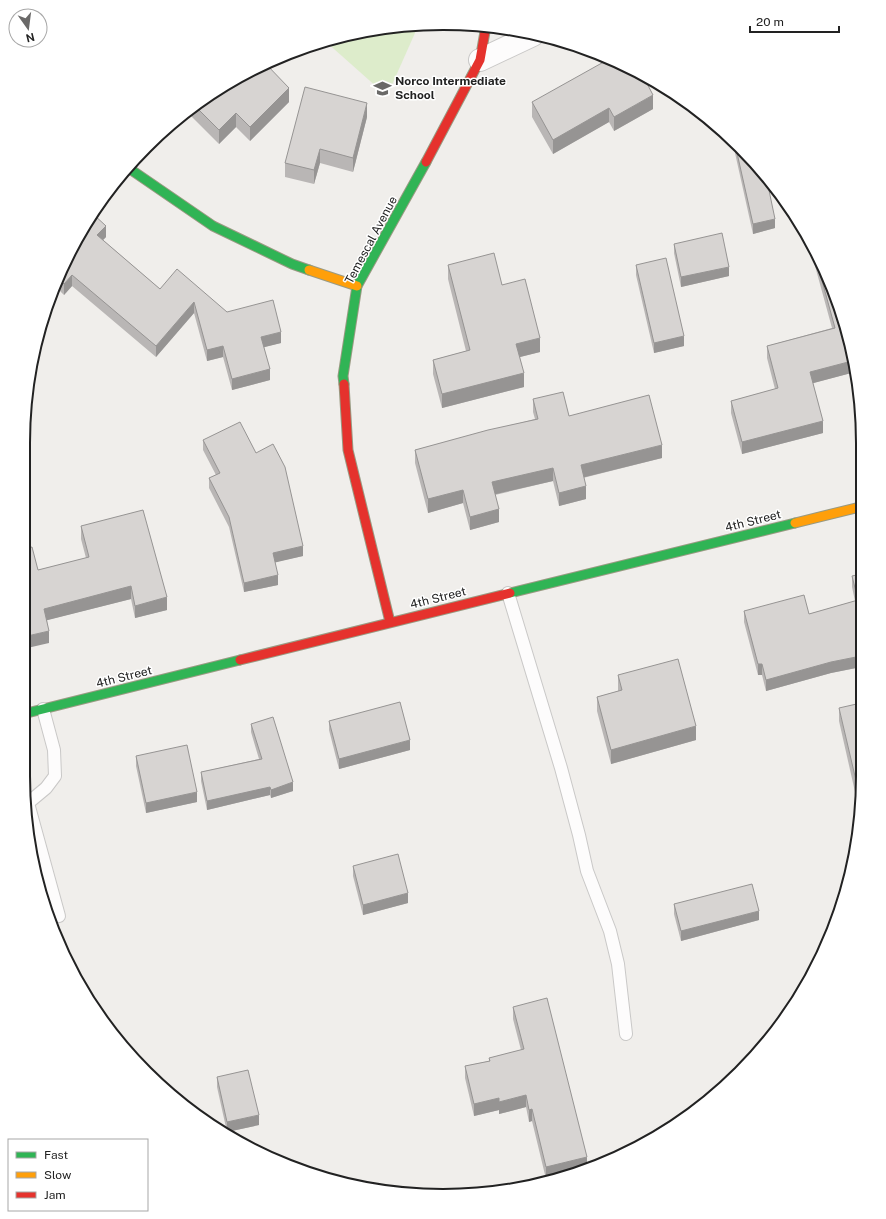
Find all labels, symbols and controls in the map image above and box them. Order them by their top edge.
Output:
north arrow [8,8,48,48]
scale bar [750,8,839,34]
text: 20 m [756,15,784,29]
text: N [25,31,36,45]
place label: Norco Intermediate School [395,74,506,102]
school or university icon: Norco Intermediate School [372,78,392,98]
street label: Temescal Avenue [342,194,400,286]
street label: 4th Street [724,507,783,535]
street label: 4th Street [409,584,468,612]
street label: 4th Street [95,663,154,691]
legend [8,1139,148,1211]
text: Fast [44,1148,69,1162]
text: Slow [44,1168,72,1182]
text: Jam [44,1188,66,1202]

